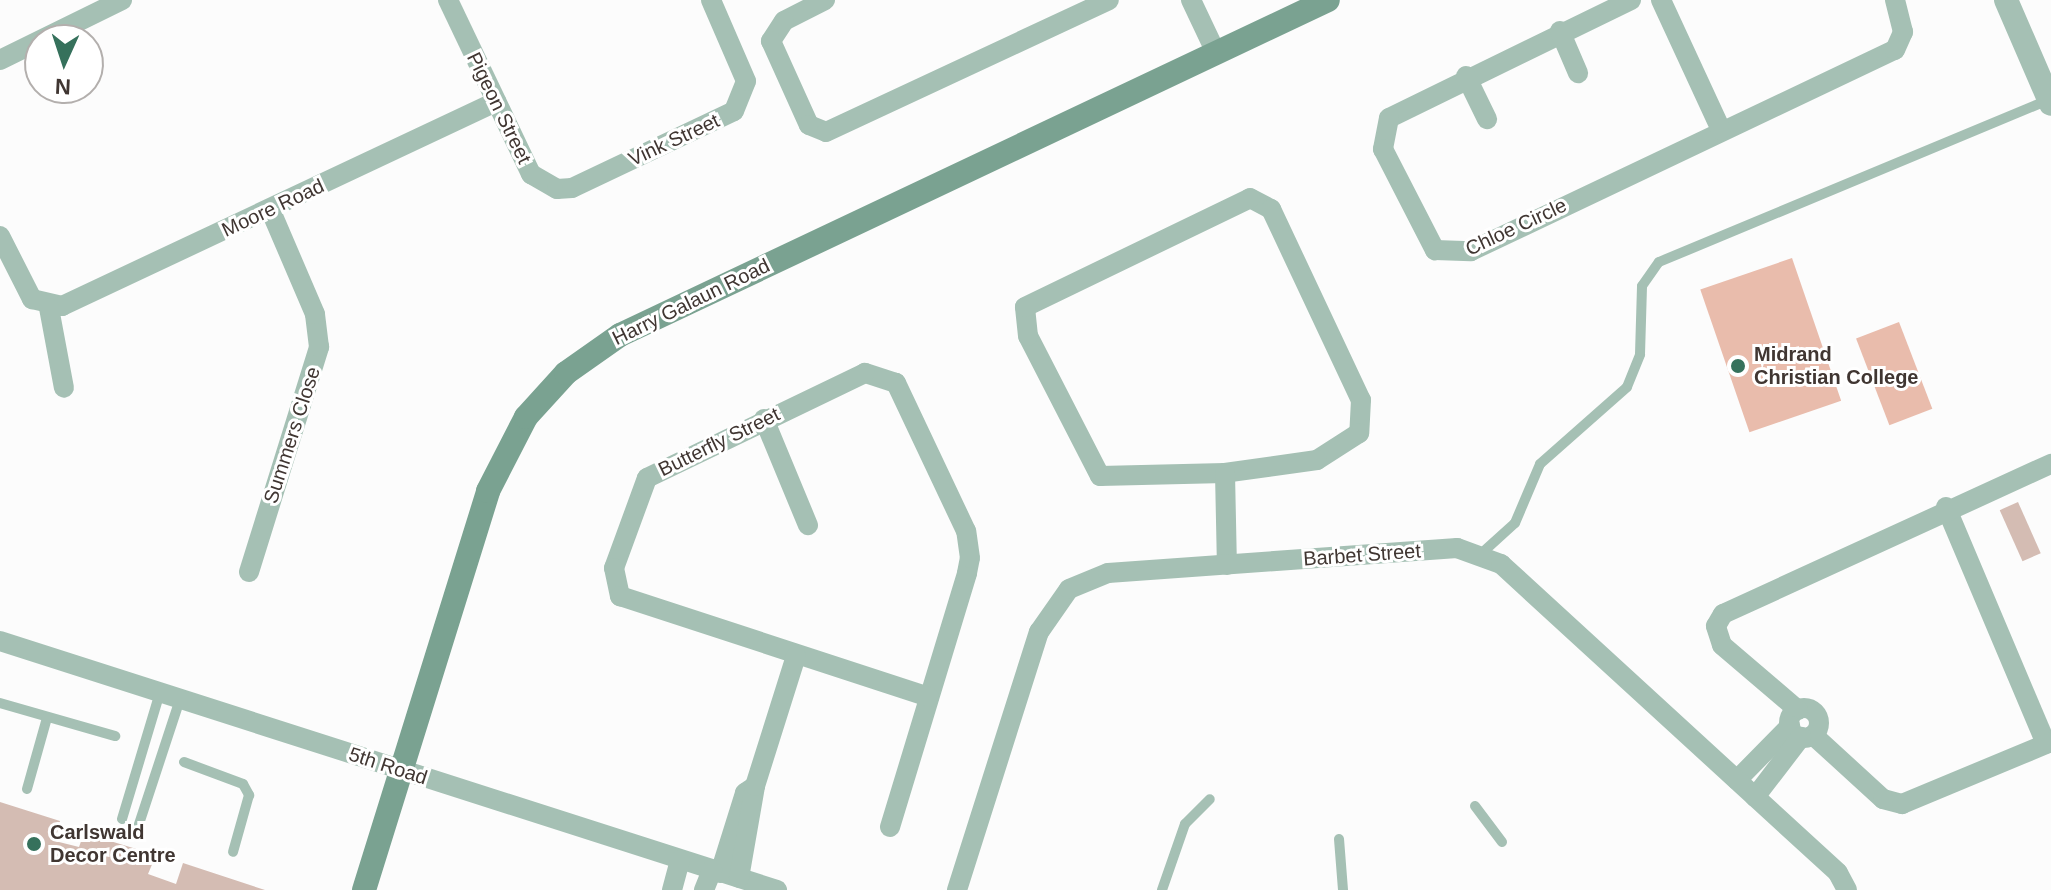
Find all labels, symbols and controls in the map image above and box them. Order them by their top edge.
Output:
north arrow [24,24,104,104]
street label: Pigeon Street [462,48,536,168]
text: N [54,74,71,99]
street label: Vink Street [625,109,723,171]
street label: Moore Road [218,174,328,242]
street label: Chloe Circle [1462,193,1570,261]
street label: Harry Galaun Road [608,253,774,351]
place label: Midrand Christian College [1754,342,1918,389]
marker: Midrand Christian College [1729,357,1747,375]
street label: Summers Close [259,364,325,506]
street label: Butterfly Street [654,402,784,482]
street label: Barbet Street [1302,539,1422,571]
street label: 5th Road [346,742,430,790]
place label: Carlswald Decor Centre [50,820,176,867]
marker: Carlswald Decor Centre [25,835,43,853]

